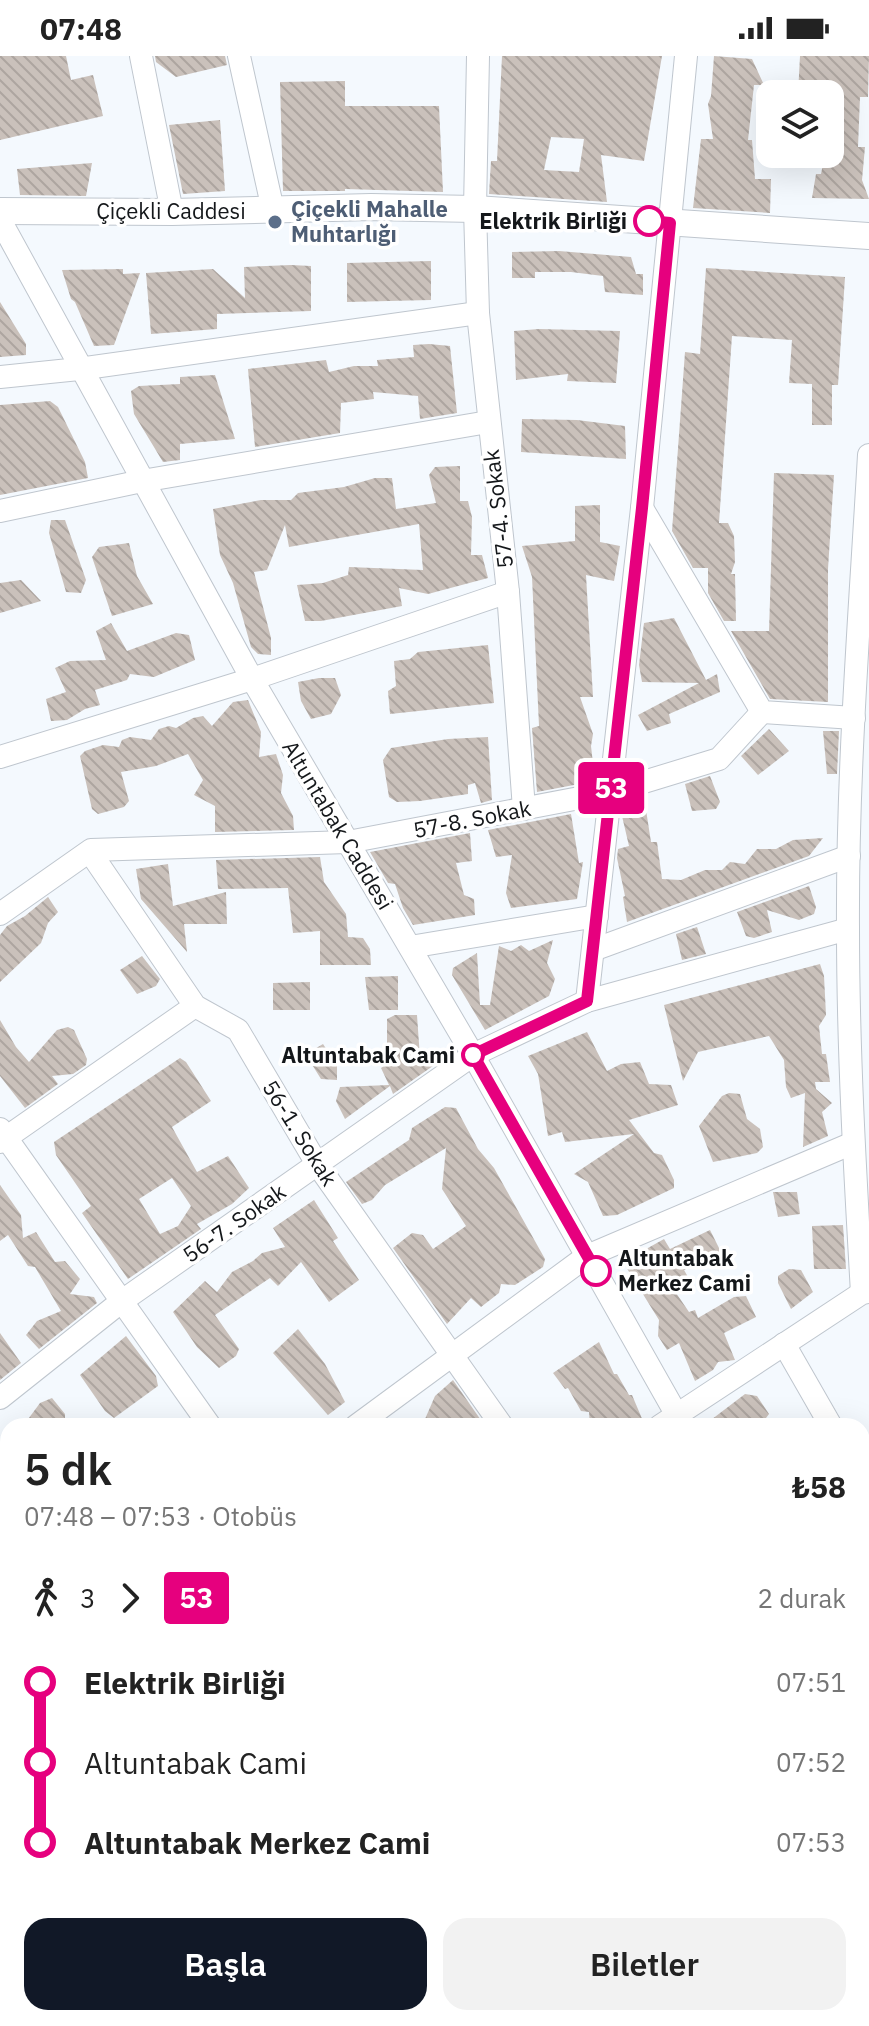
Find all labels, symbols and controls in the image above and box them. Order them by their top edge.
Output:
text: 07:48 [40,9,122,48]
map controls [756,80,844,168]
button: layers [756,80,844,168]
place label: Çiçekli Mahalle Muhtarlığı [291,194,448,248]
street label: Çiçekli Caddesi [96,196,246,225]
place label: Elektrik Birliği [479,206,627,235]
marker: Elektrik Birliği [634,206,664,236]
marker: Çiçekli Mahalle Muhtarlığı [266,213,284,231]
street label: 57-4. Sokak [476,448,519,570]
street label: Altuntabak Caddesi [276,735,400,915]
line badge: 53 [575,762,647,814]
text: 53 [594,769,628,806]
street label: 57-8. Sokak [410,793,534,844]
place label: Altuntabak Cami [281,1040,455,1069]
marker: Altuntabak Cami [462,1044,484,1066]
street label: 56-1. Sokak [256,1074,345,1191]
street label: 56-7. Sokak [176,1176,291,1269]
place label: Altuntabak Merkez Cami [618,1243,751,1297]
marker: Altuntabak Merkez Cami [581,1256,611,1286]
text: 5 dk [24,1440,112,1497]
text: ₺58 [792,1467,846,1506]
text: 07:48 – 07:53 · Otobüs [24,1499,297,1533]
icon: walk [24,1576,68,1620]
icon: forward [108,1576,152,1620]
text: 53 [180,1579,213,1616]
text: 3 [80,1581,96,1615]
text: 2 durak [757,1581,846,1615]
text: Elektrik Birliği [84,1663,286,1702]
text: 07:51 [776,1665,846,1699]
text: Altuntabak Cami [84,1743,307,1782]
text: 07:52 [776,1745,846,1779]
text: Altuntabak Merkez Cami [84,1823,430,1862]
text: 07:53 [776,1825,846,1859]
button: Başla [24,1918,427,2010]
button: Biletler [443,1918,846,2010]

